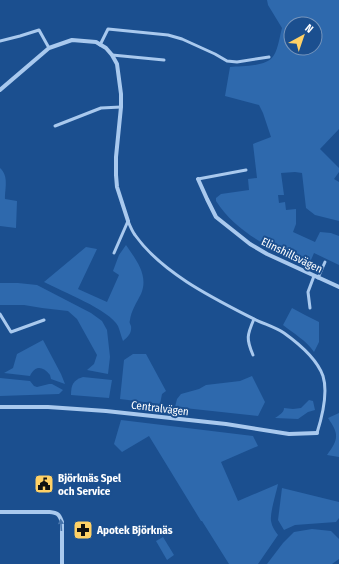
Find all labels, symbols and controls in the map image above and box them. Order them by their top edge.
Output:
north arrow [283,16,323,56]
text: N [302,22,316,36]
street label: Elinshillsvägen [259,235,324,276]
street label: Centralvägen [130,399,190,418]
place label: Björknäs Spel och Service [58,472,122,498]
public building icon: Björknäs Spel och Service [33,473,55,495]
one-way arrow [58,519,65,531]
pharmacy icon: Apotek Björknäs [72,519,94,541]
place label: Apotek Björknäs [96,524,173,537]

